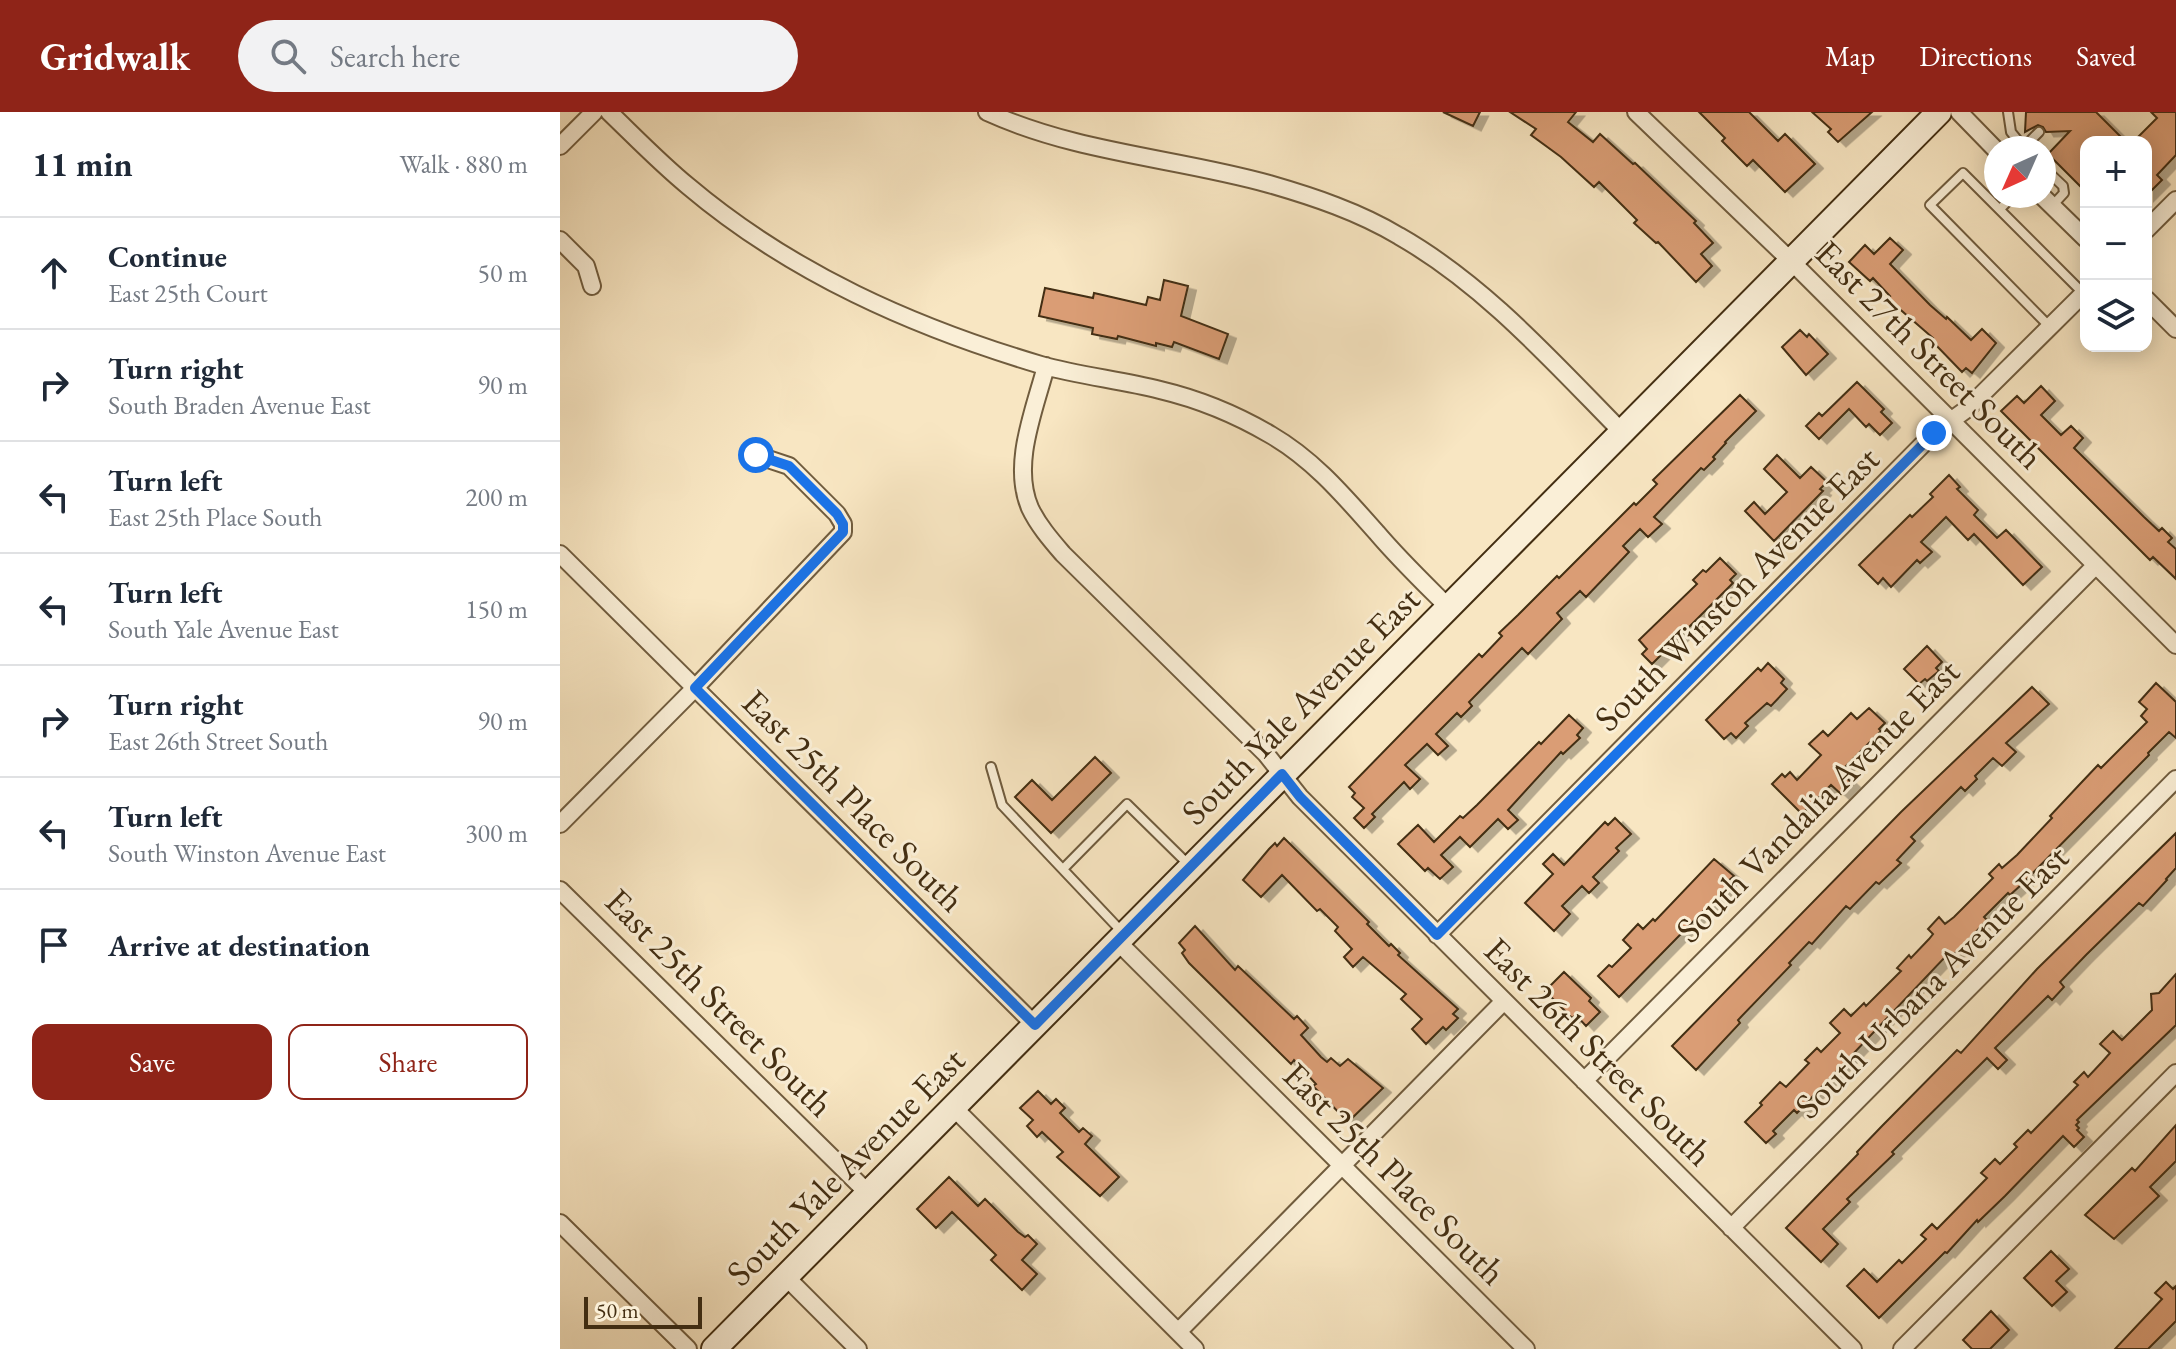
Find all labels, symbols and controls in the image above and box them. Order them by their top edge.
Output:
search box [238,20,798,92]
text: Gridwalk [40,32,190,81]
icon: search [266,34,310,78]
text: Search here [330,37,460,76]
text: Map [1825,38,1875,74]
text: Directions [1919,38,2032,74]
text: Saved [2076,38,2136,74]
north arrow [1984,136,2056,208]
map controls [2080,136,2152,352]
button: + [2080,136,2152,208]
text: 11 min [32,142,133,186]
text: Walk · 880 m [400,147,528,181]
button: − [2080,208,2152,280]
street label: East 27th Street South [1805,230,2054,479]
text: Continue [108,237,227,276]
icon: ahead [32,251,76,295]
text: 50 m [478,256,528,290]
text: East 25th Court [108,276,268,310]
button: layers [2080,280,2152,352]
text: Turn right [108,349,244,388]
icon: right [32,363,76,407]
text: 90 m [478,368,528,402]
text: South Braden Avenue East [108,388,371,422]
route end [1916,415,1952,451]
street label: South Winston Avenue East [1584,435,1890,741]
route start [738,437,774,473]
text: Turn left [108,461,222,500]
icon: left [32,475,76,519]
text: 200 m [465,480,528,514]
text: East 25th Place South [108,500,322,534]
text: Turn left [108,573,222,612]
street label: South Yale Avenue East [1171,575,1430,835]
icon: left [32,587,76,631]
text: 150 m [465,592,528,626]
text: South Yale Avenue East [108,612,339,646]
street label: South Vandalia Avenue East [1665,648,1970,953]
street label: East 25th Place South [732,679,975,922]
text: Turn right [108,685,244,724]
icon: right [32,699,76,743]
text: 90 m [478,704,528,738]
text: East 26th Street South [108,724,328,758]
text: Turn left [108,797,222,836]
icon: left [32,811,76,855]
text: 300 m [465,816,528,850]
street label: South Urbana Avenue East [1784,834,2079,1128]
text: South Winston Avenue East [108,836,386,870]
street label: East 25th Street South [595,878,844,1127]
icon: arrive [32,923,76,967]
text: Arrive at destination [108,926,370,965]
street label: East 26th Street South [1474,927,1723,1176]
button: Save [32,1024,272,1100]
button: Share [288,1024,528,1100]
street label: South Yale Avenue East [716,1036,975,1296]
street label: East 25th Place South [1273,1052,1516,1295]
scale bar [584,1293,702,1329]
text: 50 m [596,1296,639,1325]

